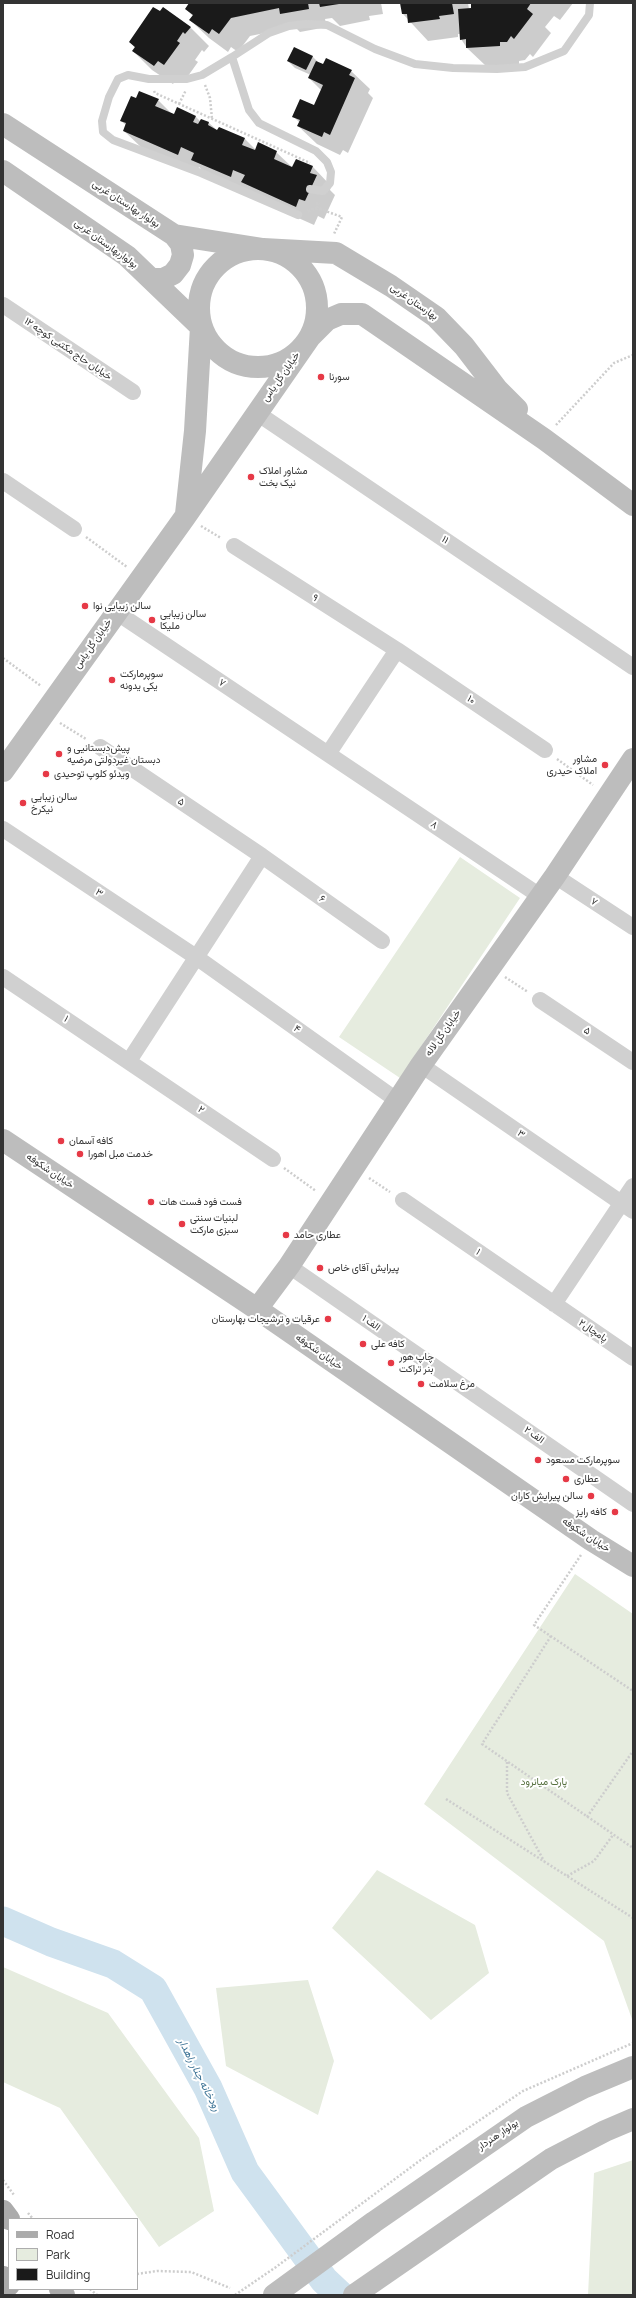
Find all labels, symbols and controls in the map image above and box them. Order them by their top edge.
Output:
street label: بولوار بهارستان غربی [90,178,162,230]
street label: بولواربهارستان غربی [72,217,140,271]
street label: بهارستان غربی [388,281,440,323]
street label: خیابان حاج مکتبی کوچه ۱۲ [22,315,114,383]
street label: خیابان گل یاس [259,350,303,404]
place label: سورنا [329,371,350,383]
marker: سورنا [316,372,326,382]
place label: مشاور املاک نیک بخت [259,465,308,488]
marker: مشاور املاک نیک بخت [246,472,256,482]
street label: ۱۱ [439,533,451,547]
street label: ۹ [310,592,320,604]
place label: سالن زیبایی نوا [93,600,151,612]
marker: سالن زیبایی نوا [80,601,90,611]
place label: سالن زیبایی ملیکا [160,608,206,632]
marker: سالن زیبایی ملیکا [147,615,157,625]
street label: خیابان گل یاس [71,617,115,671]
place label: سوپرمارکت یکی یدونه [120,668,163,692]
marker: سوپرمارکت یکی یدونه [107,675,117,685]
street label: ۷ [216,676,228,690]
street label: ۱۰ [465,693,477,707]
place label: پیش‌دبستانیی و دبستان غیردولتی مرضیه [67,742,160,766]
marker: پیش‌دبستانیی و دبستان غیردولتی مرضیه [54,749,64,759]
place label: مشاور املاک حیدری [546,753,597,776]
marker: مشاور املاک حیدری [600,760,610,770]
place label: ویدئو کلوپ توحیدی [54,768,129,780]
marker: ویدئو کلوپ توحیدی [41,769,51,779]
place label: سالن زیبایی نیکرخ [31,791,77,814]
street label: ۵ [175,795,187,809]
marker: سالن زیبایی نیکرخ [18,798,28,808]
street label: ۸ [428,818,440,832]
street label: ۳ [93,886,105,900]
street label: ۶ [317,893,327,905]
street label: ۷ [588,895,600,909]
street label: خیابان گل لاله [423,1007,463,1059]
street label: ۱ [61,1013,71,1025]
street label: ۴ [291,1022,303,1036]
street label: ۵ [581,1024,593,1038]
street label: ۲ [195,1104,207,1116]
street label: ۳ [515,1127,527,1141]
place label: کافه آسمان [69,1135,113,1147]
marker: کافه آسمان [56,1136,66,1146]
place label: خدمت مبل اهورا [88,1148,153,1160]
marker: خدمت مبل اهورا [75,1149,85,1159]
street label: خیابان شکوفه [24,1151,76,1191]
place label: فست فود فست هات [159,1196,242,1208]
marker: فست فود فست هات [146,1197,156,1207]
place label: لبنیات سنتی سبزی مارکت [190,1212,238,1236]
marker: لبنیات سنتی سبزی مارکت [177,1219,187,1229]
place label: عطاری حامد [294,1229,341,1241]
marker: عطاری حامد [281,1230,291,1240]
street label: ۱ [473,1246,483,1258]
place label: پیرایش آقای خاص [328,1262,399,1274]
marker: پیرایش آقای خاص [315,1263,325,1273]
place label: عرقیات و ترشیجات بهارستان [211,1313,320,1325]
street label: ۱ الف [360,1313,382,1333]
marker: عرقیات و ترشیجات بهارستان [323,1314,333,1324]
street label: پامچال۲ [576,1317,610,1345]
street label: خیابان شکوفه [293,1331,345,1373]
place label: کافه علی [371,1338,405,1350]
marker: کافه علی [358,1339,368,1349]
place label: چاپ هور بنر تراکت [399,1351,434,1374]
marker: چاپ هور بنر تراکت [386,1358,396,1368]
place label: مرغ سلامت [429,1378,475,1390]
marker: مرغ سلامت [416,1379,426,1389]
street label: ۲ الف [522,1424,546,1446]
place label: سوپرمارکت مسعود [546,1454,620,1466]
marker: سوپرمارکت مسعود [533,1455,543,1465]
place label: عطاری [574,1473,599,1485]
marker: عطاری [561,1474,571,1484]
place label: سالن پیرایش کاران [511,1490,583,1502]
marker: سالن پیرایش کاران [586,1491,596,1501]
place label: کافه رایز [576,1506,607,1518]
marker: کافه رایز [610,1507,620,1517]
street label: خیابان شکوفه [560,1515,612,1555]
park label: پارک میانرود [521,1776,567,1788]
water label: رودخانه چنار راهدار [175,2036,223,2114]
street label: بولوار هنردار [475,2117,521,2153]
legend [8,2218,138,2290]
text: Road [46,2226,74,2243]
text: Park [46,2246,70,2263]
text: Building [46,2266,90,2283]

